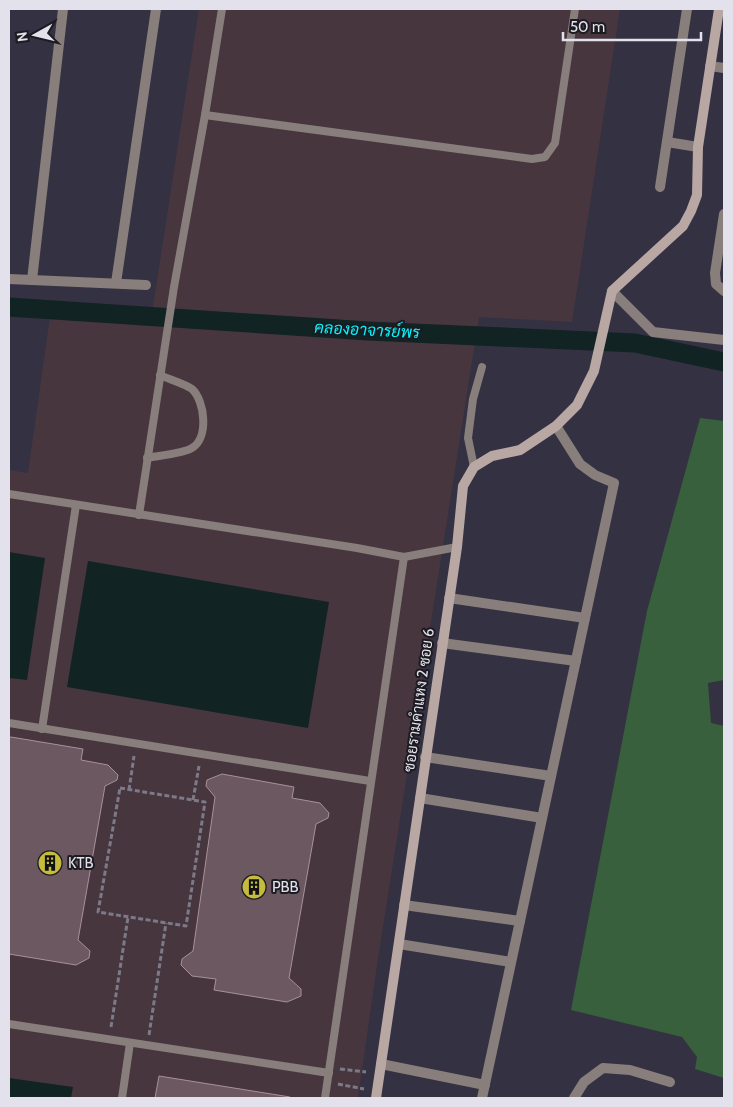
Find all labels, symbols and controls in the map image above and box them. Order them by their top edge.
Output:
north arrow [10,10,60,60]
scale bar [563,10,700,42]
text: 50 m [570,18,605,36]
text: N [13,31,32,43]
water label: คลองอาจารย์พร [314,315,422,342]
street label: ซอยรามคำแหง 2 ซอย 6 [400,627,438,773]
building icon: KTB [37,850,63,876]
place label: KTB [68,854,93,872]
building icon: PBB [241,874,267,900]
place label: PBB [272,878,299,896]

